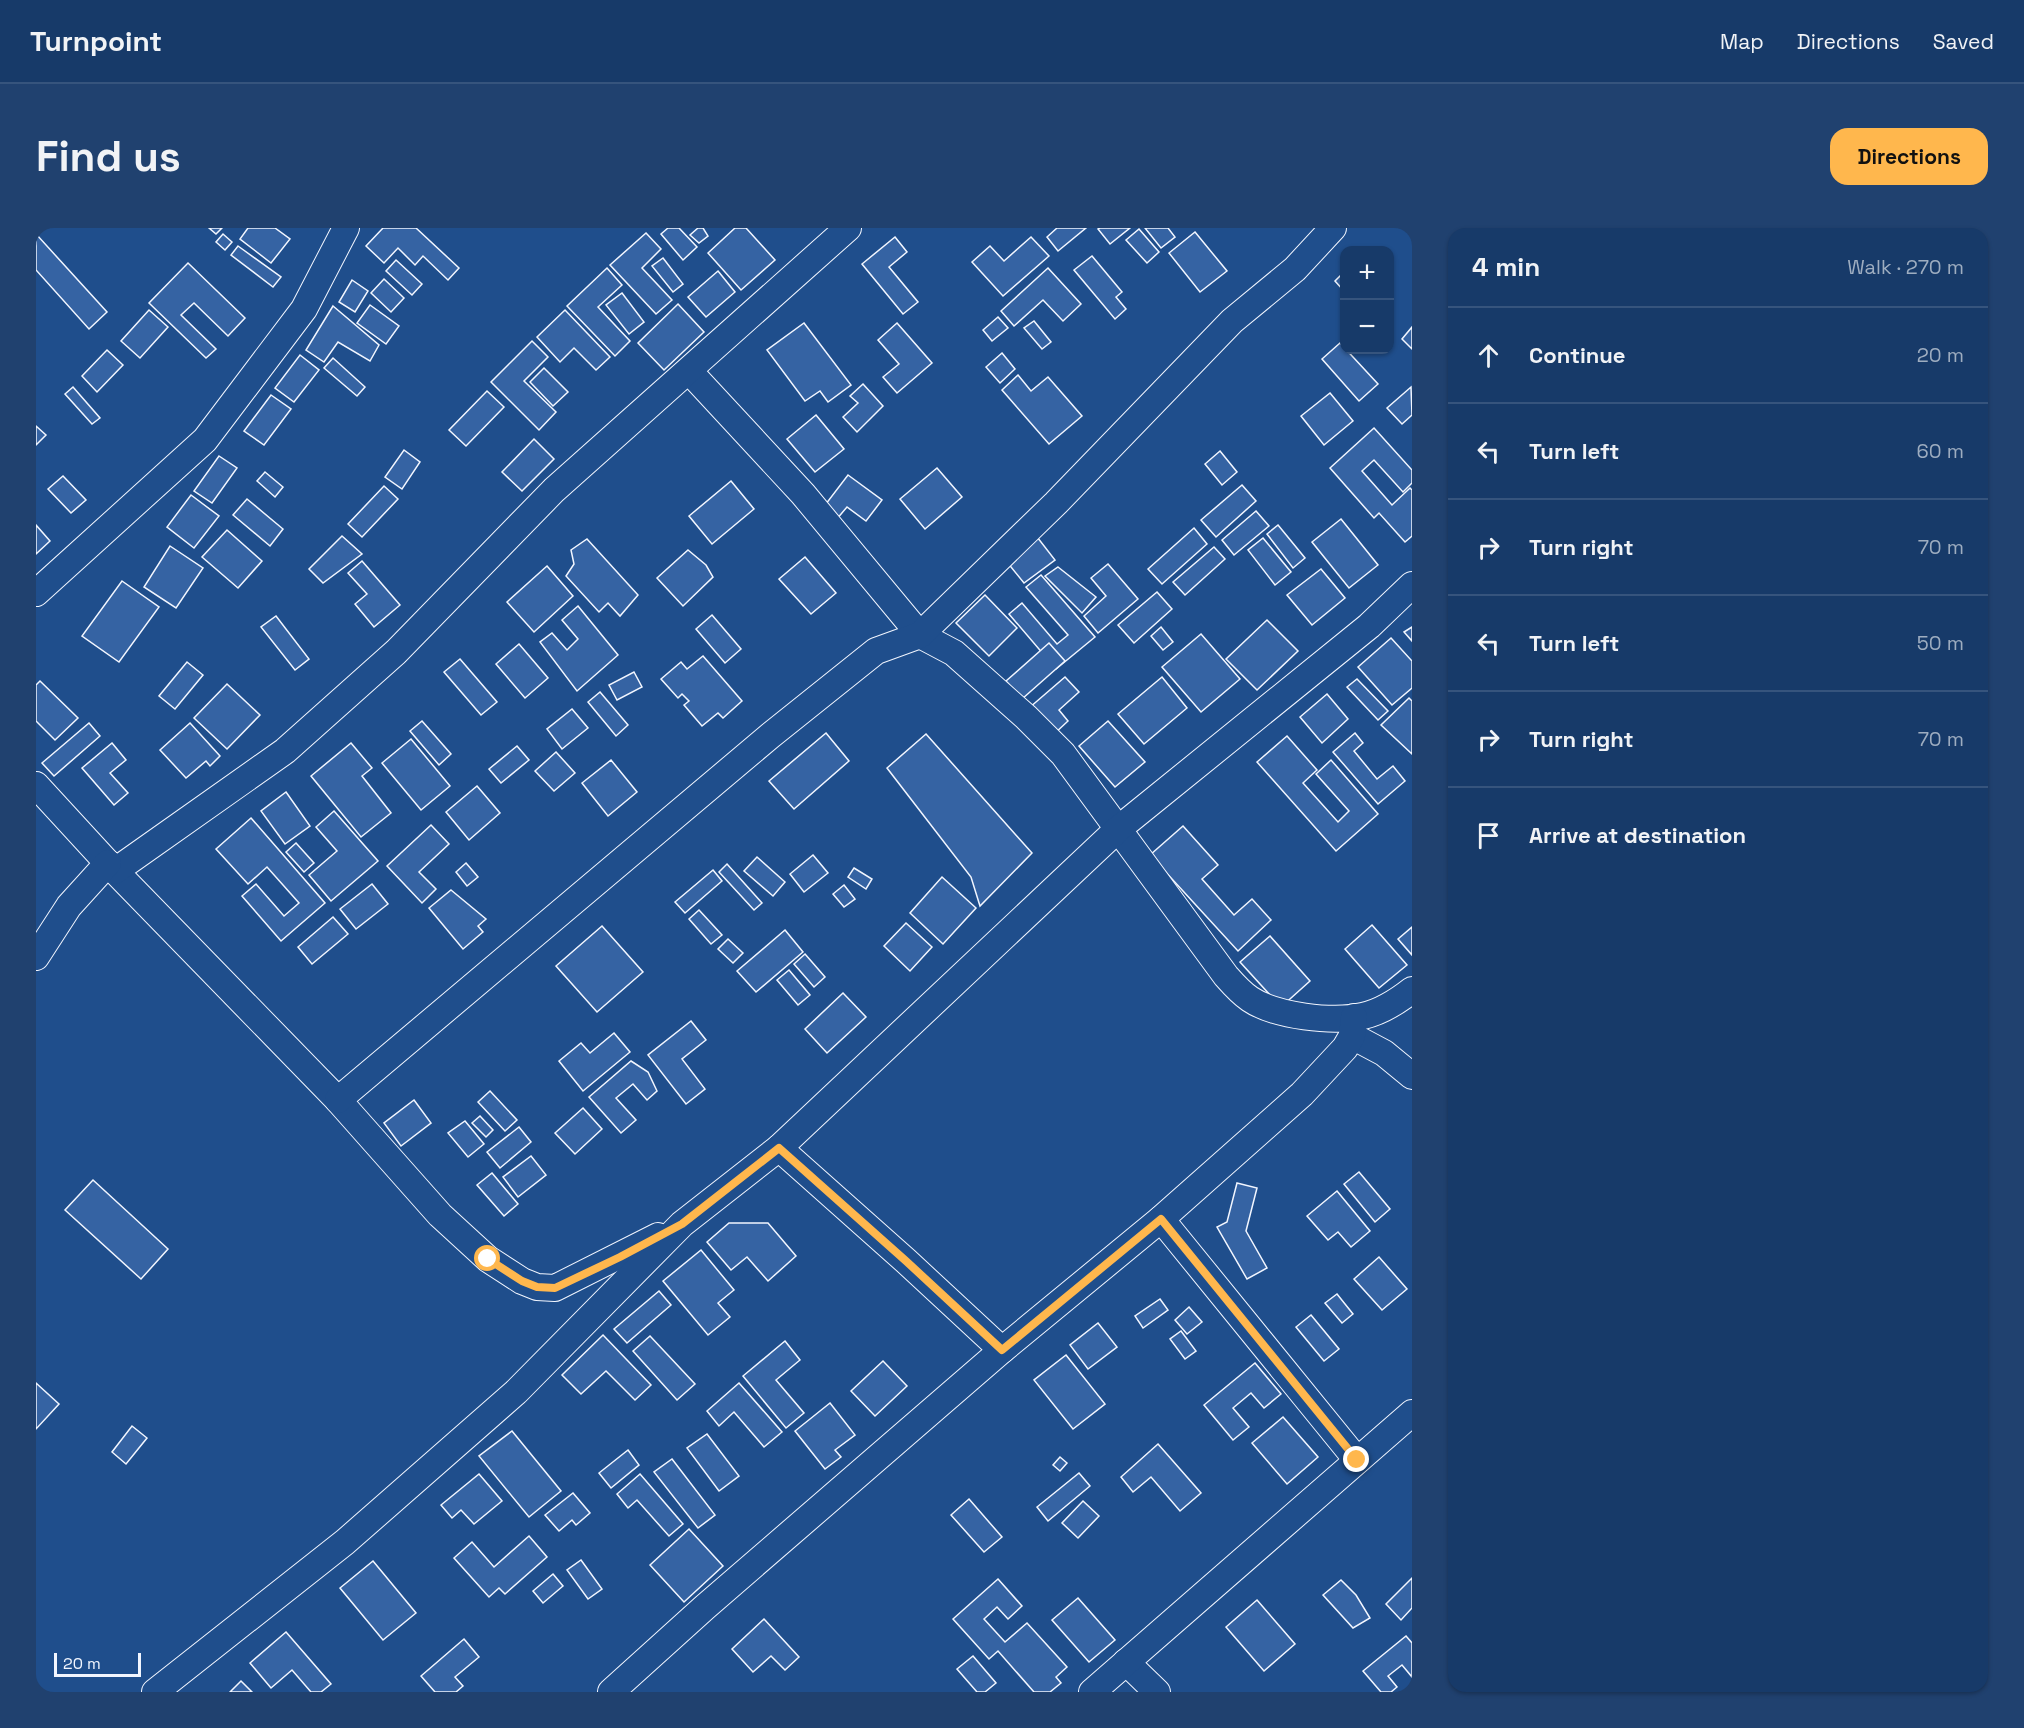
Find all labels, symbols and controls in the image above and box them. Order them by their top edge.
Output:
text: Turnpoint [30,23,162,59]
text: Map [1720,28,1764,55]
text: Directions [1797,28,1900,55]
text: Saved [1933,28,1994,55]
button: Directions [1830,128,1988,185]
text: Find us [36,130,181,183]
map controls [1340,246,1394,354]
button: + [1340,246,1394,300]
text: 4 min [1472,250,1540,284]
text: Walk · 270 m [1847,254,1964,280]
button: − [1340,300,1394,354]
icon: ahead [1472,339,1505,372]
text: Continue [1529,341,1625,369]
text: 20 m [1917,342,1964,368]
icon: left [1472,435,1505,468]
text: Turn left [1529,437,1619,465]
text: 60 m [1917,438,1964,464]
icon: right [1472,531,1505,564]
text: Turn right [1529,533,1634,561]
text: 70 m [1918,534,1964,560]
icon: left [1472,627,1505,660]
text: Turn left [1529,629,1619,657]
text: 50 m [1917,630,1964,656]
icon: right [1472,723,1505,756]
text: Turn right [1529,725,1634,753]
text: 70 m [1918,726,1964,752]
icon: arrive [1472,819,1505,852]
text: Arrive at destination [1529,821,1746,849]
route start [474,1245,500,1271]
route end [1343,1446,1369,1472]
scale bar [54,1650,141,1678]
text: 20 m [63,1653,101,1674]

